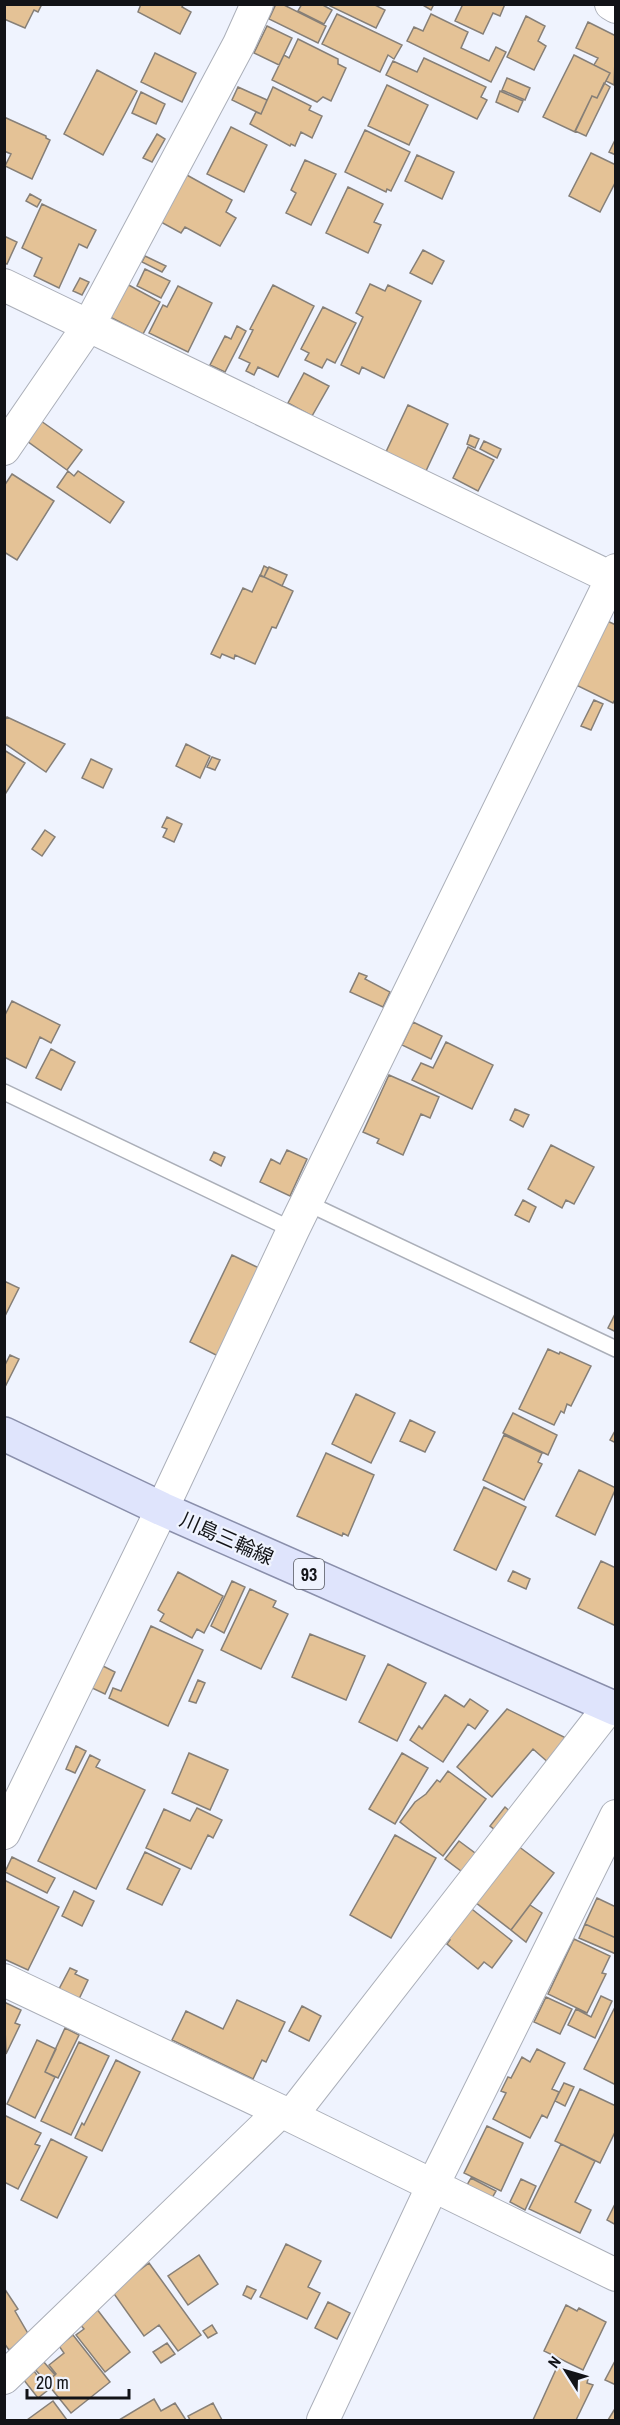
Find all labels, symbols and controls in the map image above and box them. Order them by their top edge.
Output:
street label: 川島三輪線 [176,1505,278,1571]
road number: 93 [294,1559,324,1589]
north arrow [536,2341,596,2401]
text: N [542,2352,566,2372]
scale bar [27,2362,129,2400]
text: 20 m [36,2370,69,2395]

